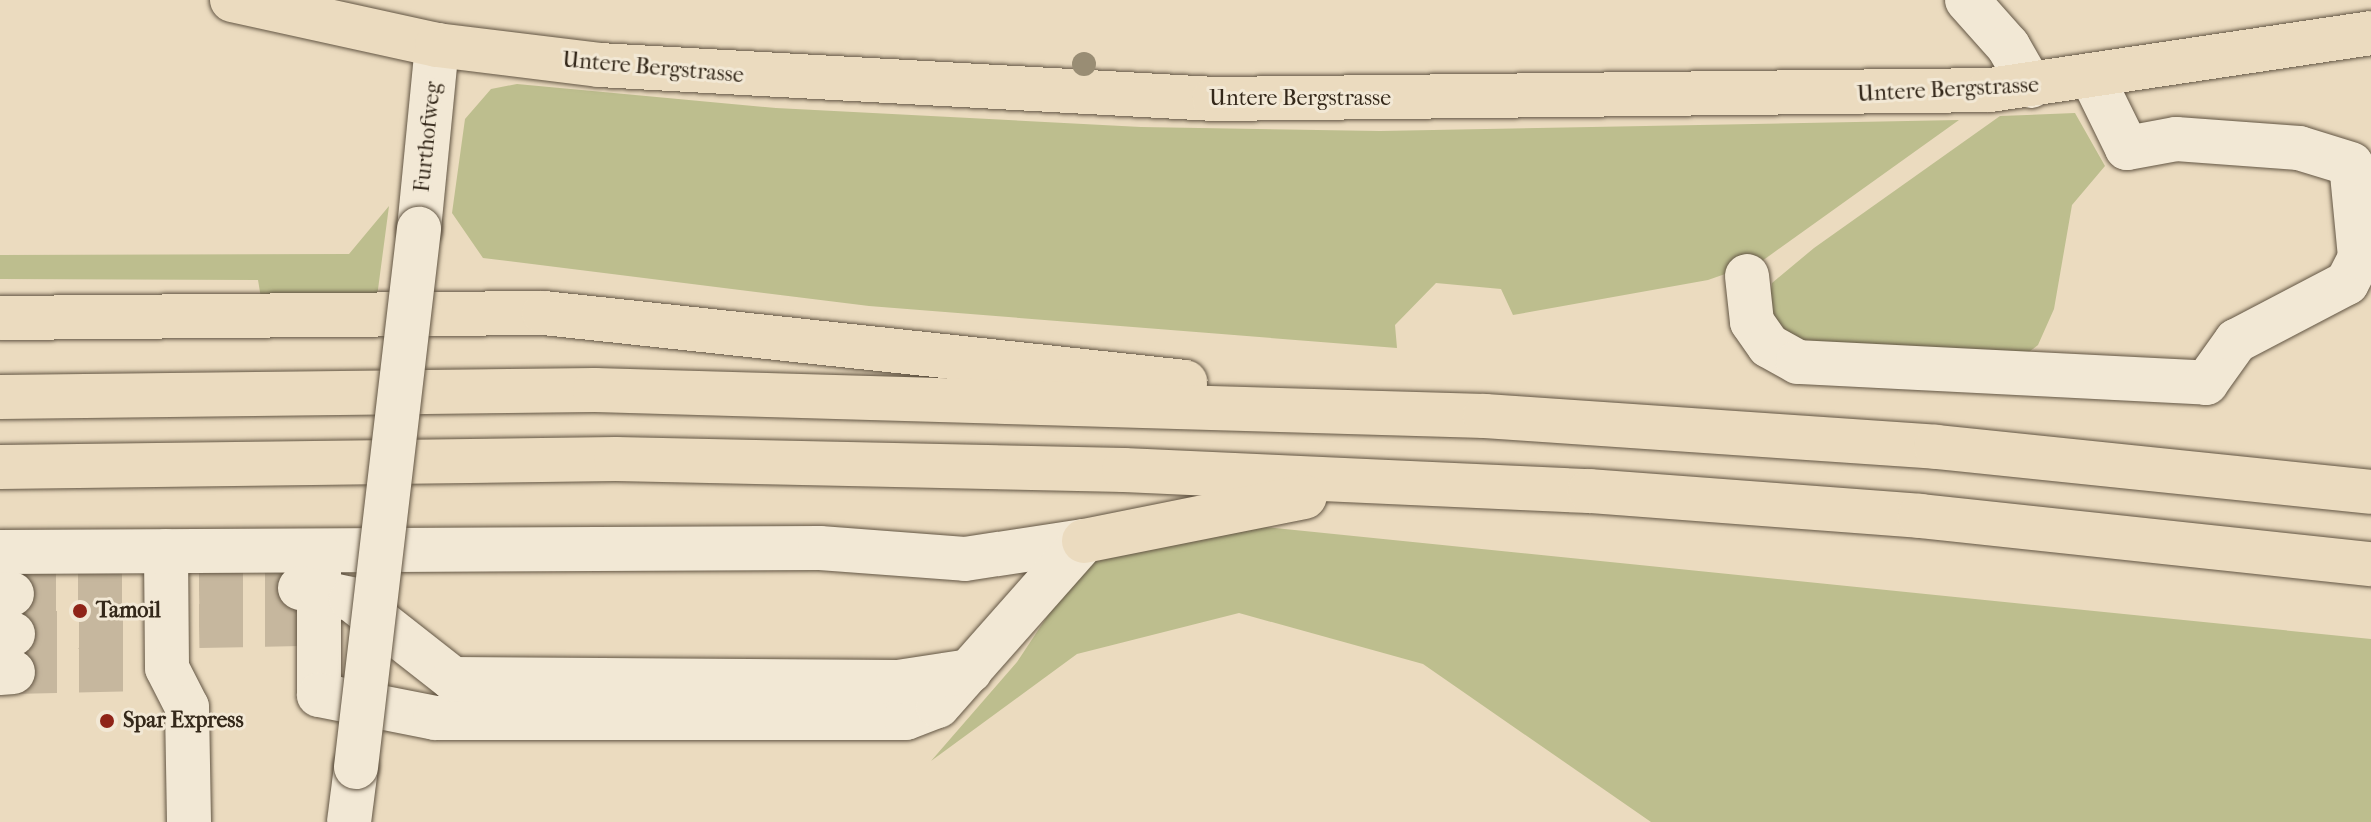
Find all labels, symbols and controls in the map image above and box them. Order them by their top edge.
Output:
street label: Untere Bergstrasse [561,47,745,89]
street label: Untere Bergstrasse [1856,72,2040,108]
street label: Furthofweg [409,80,447,194]
street label: Untere Bergstrasse [1209,86,1391,112]
place label: Tamoil [96,598,161,624]
marker: Tamoil [71,602,89,620]
place label: Spar Express [123,708,244,734]
marker: Spar Express [98,712,116,730]

